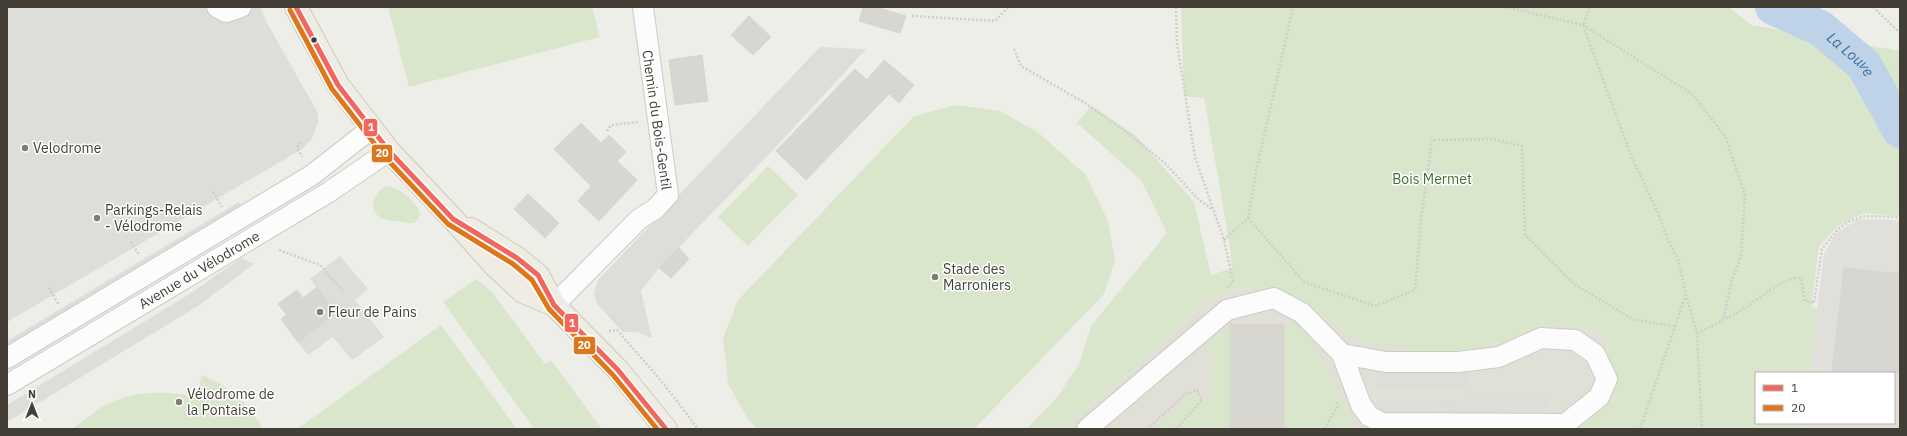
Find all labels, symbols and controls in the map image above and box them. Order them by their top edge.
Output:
water label: La Louve [1823,28,1879,80]
unlabelled marker [309,35,319,45]
street label: Chemin du Bois-Gentil [638,49,676,191]
line badge: 1 [363,118,378,137]
text: 1 [368,120,375,134]
place label: Velodrome [33,139,102,157]
marker: Velodrome [20,143,30,153]
line badge: 20 [371,144,393,163]
text: 20 [375,146,389,160]
park label: Bois Mermet [1392,170,1472,188]
place label: Parkings-Relais - Vélodrome [105,201,203,235]
marker: Parkings-Relais - Vélodrome [92,213,102,223]
street label: Avenue du Vélodrome [135,227,263,313]
place label: Stade des Marroniers [943,260,1011,294]
marker: Stade des Marroniers [930,272,940,282]
place label: Fleur de Pains [328,303,417,321]
marker: Fleur de Pains [315,307,325,317]
line badge: 1 [564,313,579,333]
text: 1 [569,316,576,330]
line badge: 20 [573,336,596,355]
text: 20 [577,338,591,352]
legend [1755,372,1895,424]
text: 1 [1791,380,1798,395]
north arrow [12,384,52,424]
place label: Vélodrome de la Pontaise [187,385,275,419]
text: N [28,387,36,401]
marker: Vélodrome de la Pontaise [174,397,184,407]
text: 20 [1791,400,1805,415]

